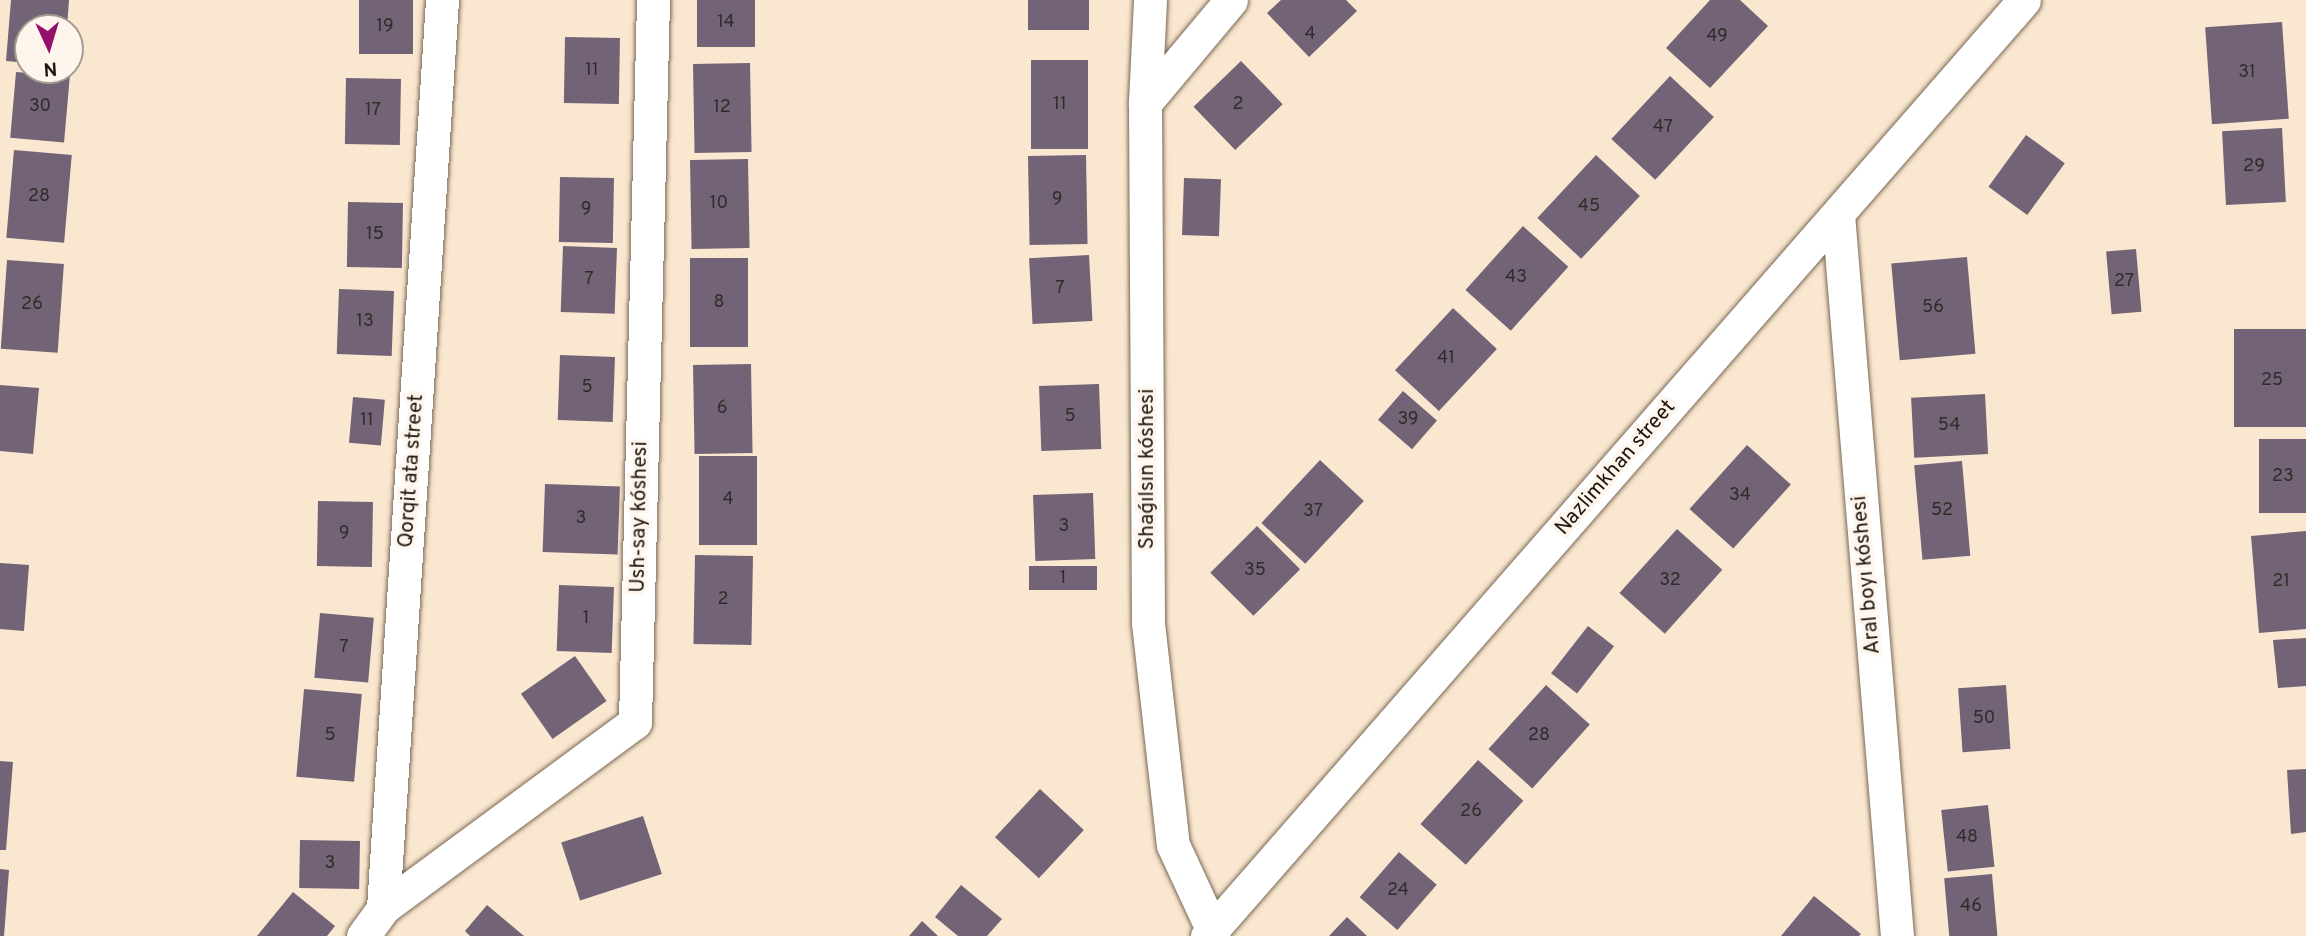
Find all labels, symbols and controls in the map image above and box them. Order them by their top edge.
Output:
house number: 14 [717,12,735,34]
north arrow [14,14,84,84]
house number: 19 [376,16,394,38]
house number: 4 [1304,24,1316,46]
house number: 49 [1706,26,1728,48]
text: N [43,56,58,80]
house number: 11 [585,60,599,82]
house number: 31 [2238,62,2256,84]
house number: 11 [1053,94,1067,116]
house number: 2 [1232,94,1244,116]
house number: 30 [29,96,51,118]
house number: 12 [713,97,731,119]
house number: 17 [365,100,381,122]
house number: 47 [1653,117,1673,139]
house number: 29 [2243,156,2265,178]
house number: 28 [28,186,50,208]
house number: 9 [1052,189,1062,211]
house number: 10 [710,193,728,215]
house number: 45 [1578,196,1600,218]
house number: 9 [581,199,591,221]
house number: 15 [366,224,384,246]
house number: 43 [1505,267,1527,289]
house number: 7 [584,269,594,291]
house number: 27 [2114,271,2134,293]
house number: 7 [1055,278,1065,300]
house number: 8 [714,292,724,314]
house number: 26 [21,294,43,316]
house number: 56 [1922,297,1944,319]
house number: 13 [356,311,374,333]
house number: 41 [1437,348,1455,370]
house number: 25 [2261,370,2283,392]
house number: 5 [581,377,593,399]
street label: Shaǵılsın kóshesi [1135,389,1161,549]
street label: Qorqit ata street [394,393,430,549]
street label: Nazlimkhan street [1550,395,1682,541]
house number: 6 [717,398,727,420]
house number: 5 [1064,406,1076,428]
house number: 39 [1397,409,1419,431]
house number: 11 [360,410,374,432]
house number: 54 [1938,415,1960,437]
street label: Ush-say kóshesi [626,441,654,593]
house number: 23 [2272,466,2294,488]
house number: 34 [1729,485,1751,507]
house number: 4 [722,489,734,511]
street label: Aral boyı kóshesi [1848,495,1886,655]
house number: 52 [1931,500,1953,522]
house number: 37 [1303,501,1323,523]
house number: 3 [576,508,586,530]
house number: 3 [1059,516,1069,538]
house number: 9 [339,523,349,545]
house number: 35 [1244,560,1266,582]
house number: 1 [1060,568,1066,590]
house number: 32 [1659,570,1681,592]
house number: 21 [2272,571,2290,593]
house number: 2 [717,589,729,611]
house number: 1 [583,608,589,630]
house number: 7 [339,637,349,659]
house number: 50 [1973,708,1995,730]
house number: 5 [324,725,336,747]
house number: 28 [1528,725,1550,747]
house number: 26 [1460,801,1482,823]
house number: 48 [1956,827,1978,849]
house number: 3 [325,853,335,875]
house number: 24 [1387,880,1409,902]
house number: 46 [1960,896,1982,918]

